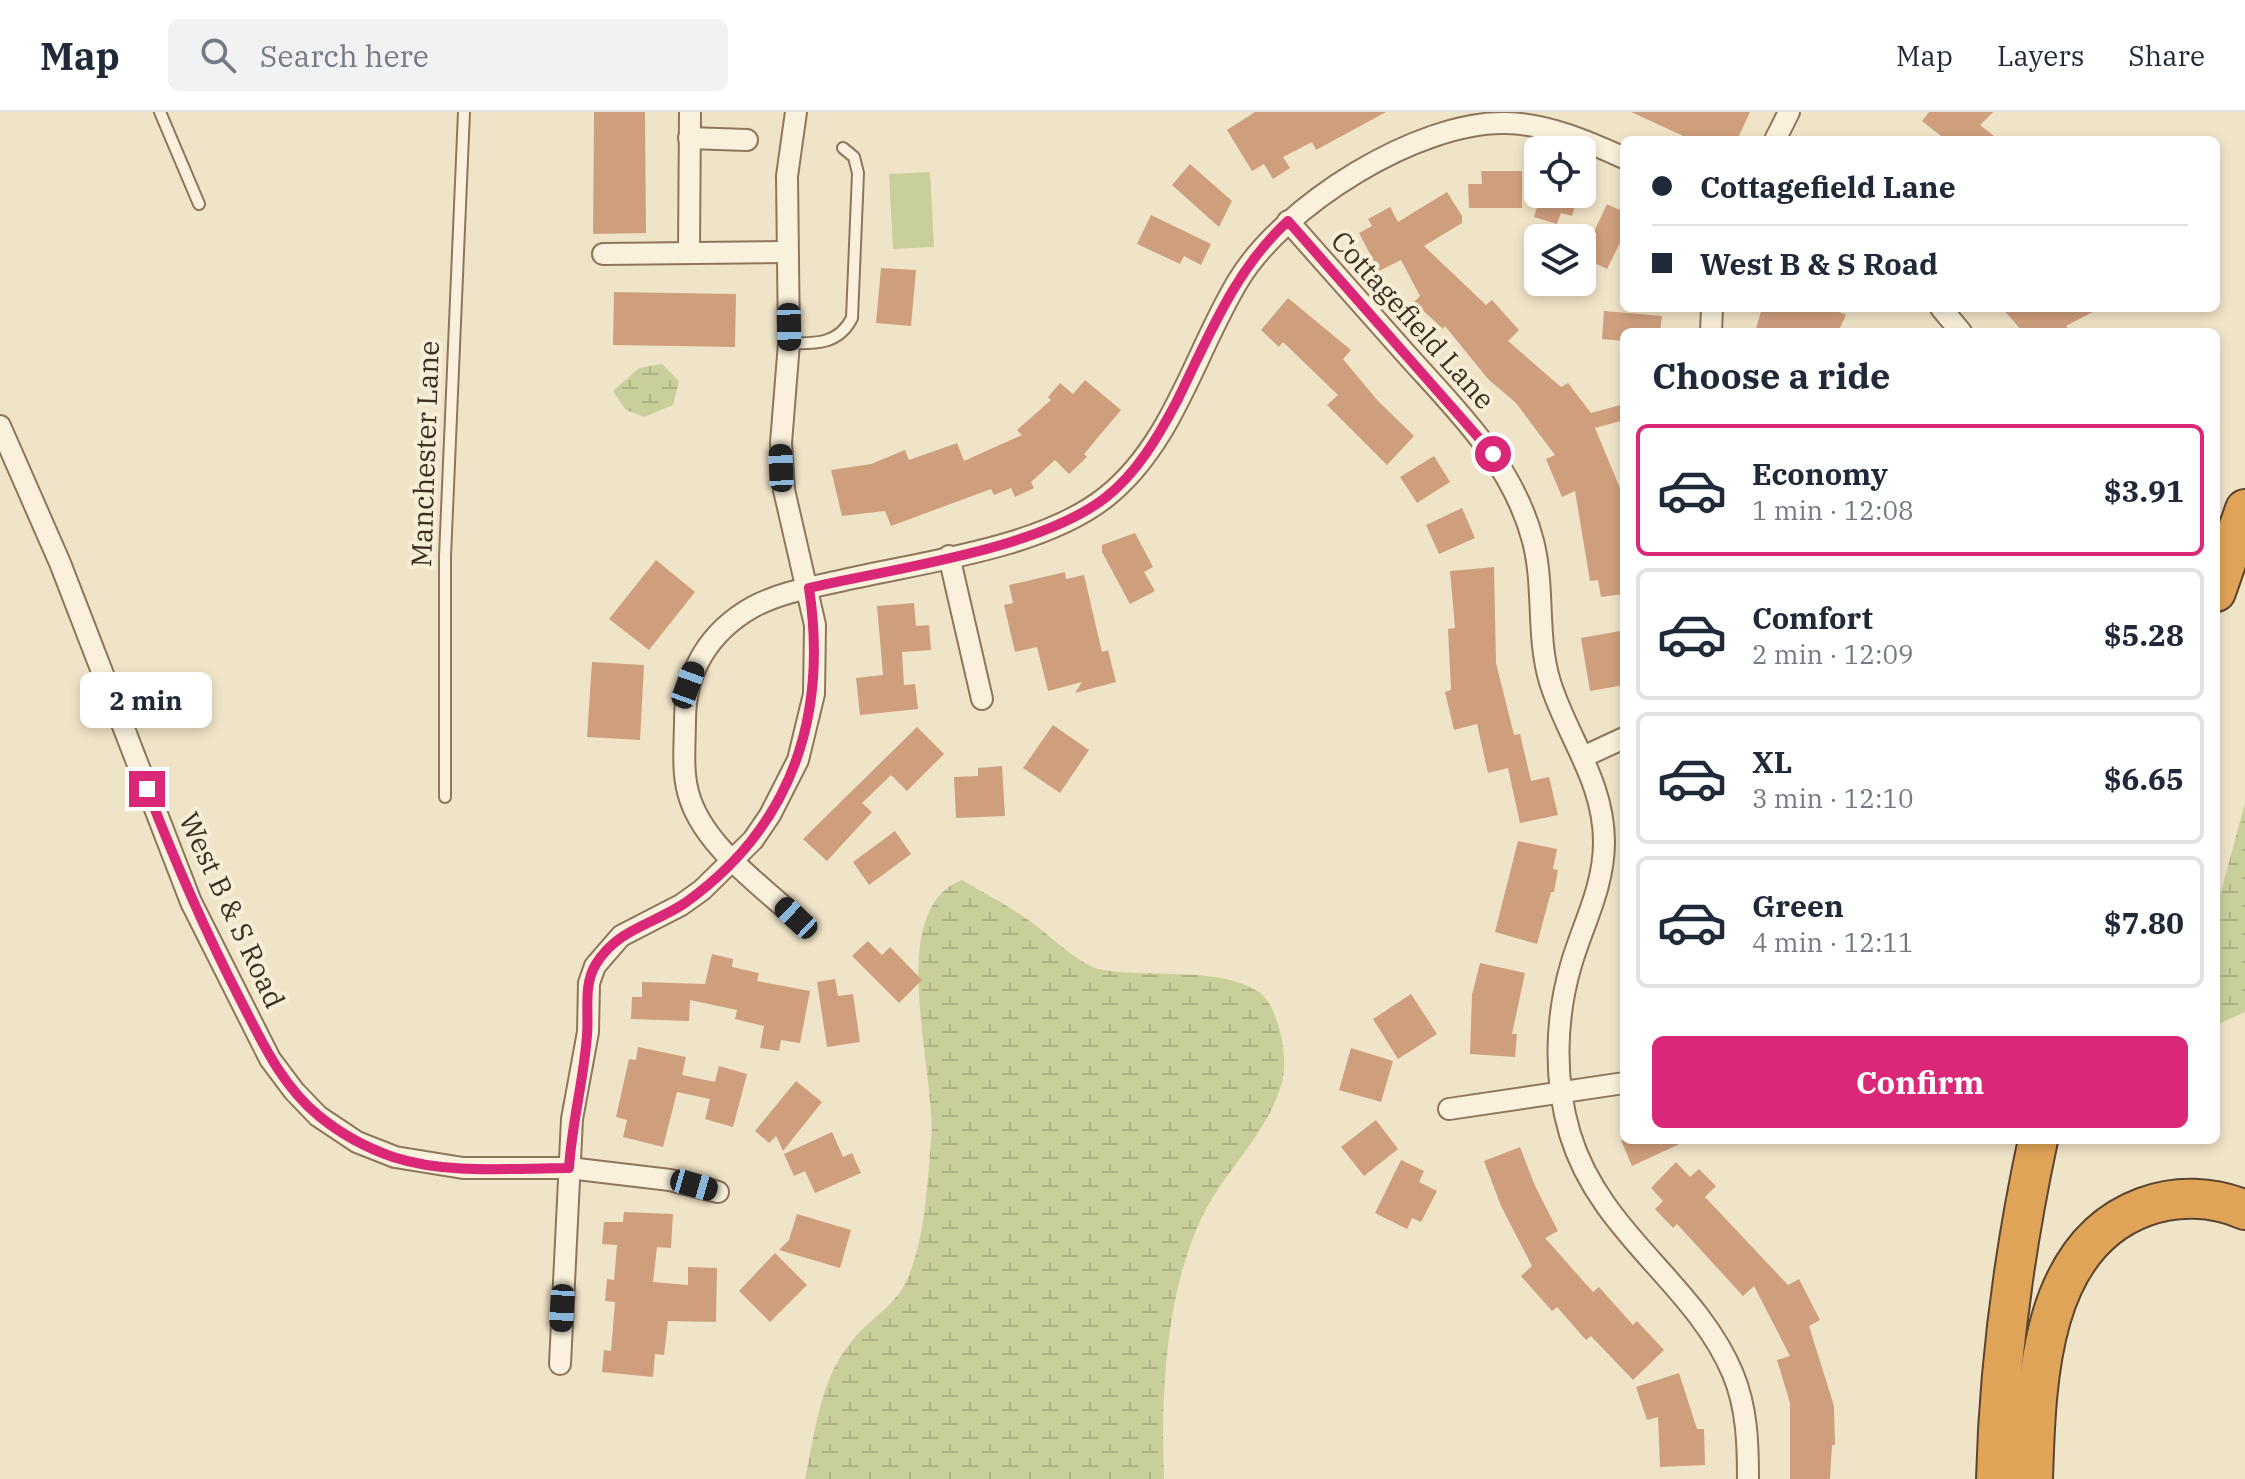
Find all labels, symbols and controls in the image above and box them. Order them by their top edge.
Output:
search box [168,19,728,91]
text: Map [40,31,120,80]
icon: search [196,33,240,77]
text: Search here [260,36,429,75]
text: Map [1896,37,1953,74]
text: Layers [1997,37,2084,74]
text: Share [2128,37,2205,74]
map controls [1524,136,1596,296]
button: locate [1524,136,1596,208]
text: Cottagefield Lane [1700,167,1956,206]
street label: Cottagefield Lane [1323,223,1503,417]
button: layers [1524,224,1596,296]
text: West B & S Road [1700,244,1938,283]
car [777,303,801,351]
street label: Manchester Lane [402,340,447,568]
text: Choose a ride [1652,352,1891,399]
route start [1475,436,1511,472]
car [768,444,794,492]
icon: car [1656,454,1728,526]
text: Economy [1752,454,1888,493]
text: $3.91 [2104,471,2184,510]
text: 1 min · 12:08 [1752,493,1914,527]
icon: car [1656,598,1728,670]
text: Comfort [1752,598,1873,637]
text: $5.28 [2104,615,2184,654]
text: 2 min · 12:09 [1752,637,1914,671]
car [669,658,707,712]
callout: 2 min [81,673,213,729]
text: 2 min [110,683,182,717]
icon: car [1656,742,1728,814]
text: XL [1752,742,1792,781]
text: $6.65 [2104,759,2184,798]
route end [129,771,165,807]
text: 3 min · 12:10 [1752,781,1914,815]
street label: West B & S Road [171,806,294,1014]
icon: car [1656,886,1728,958]
text: Green [1752,886,1844,925]
car [770,893,822,943]
text: $7.80 [2104,903,2184,942]
text: 4 min · 12:11 [1752,925,1914,959]
button: Confirm [1652,1036,2188,1128]
car [668,1167,720,1203]
car [549,1283,575,1333]

